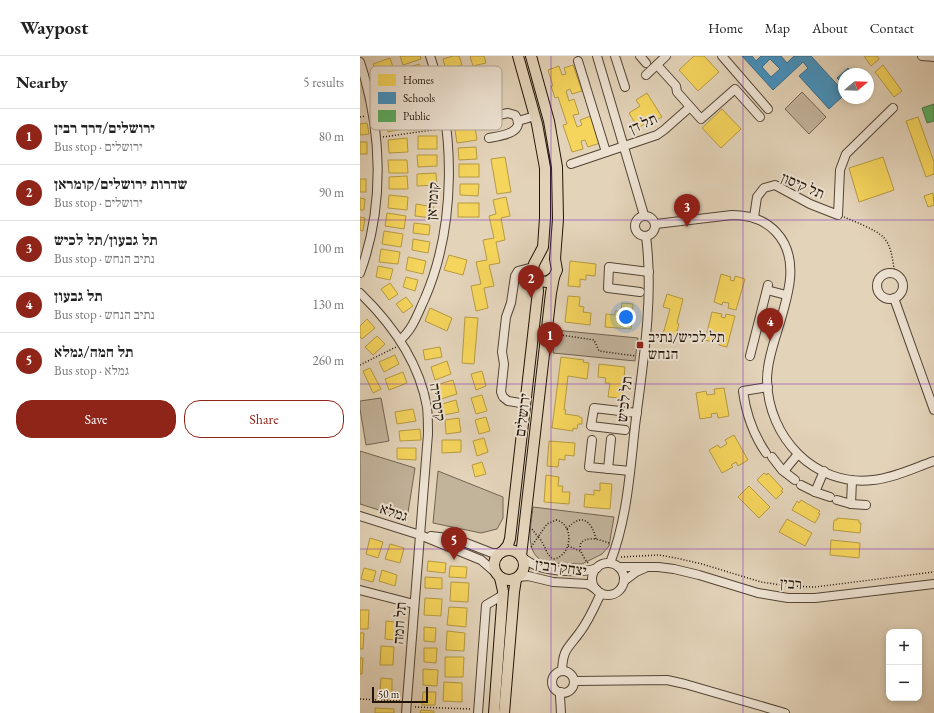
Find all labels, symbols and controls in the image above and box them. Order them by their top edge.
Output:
text: Waypost [20,15,88,40]
text: Home [708,19,743,37]
text: Map [765,19,790,37]
text: About [812,19,848,37]
text: Contact [870,19,914,37]
legend [370,66,502,130]
north arrow [838,68,874,104]
text: Nearby [16,71,68,93]
text: Homes [403,73,434,87]
text: 5 results [303,74,344,91]
text: Schools [403,91,436,105]
street label: תל דן [626,108,660,138]
text: Public [403,109,431,123]
text: ירושלים/דרך רבין [54,118,155,137]
text: 1 [26,128,32,145]
text: 80 m [319,128,344,145]
text: Bus stop · ירושלים [54,138,142,155]
street label: תל קיסון [778,167,828,203]
text: שדרות ירושלים/קומראן [54,174,187,193]
street label: קומראן [421,181,443,221]
text: 2 [26,184,32,201]
text: 90 m [319,184,344,201]
text: Bus stop · ירושלים [54,194,142,211]
pin: 3 [674,194,700,227]
text: תל גבעון/תל לכיש [54,230,158,249]
text: 3 [26,240,32,257]
text: 100 m [313,240,344,257]
text: Bus stop · נתיב הנחש [54,250,155,267]
pin: 2 [518,265,544,298]
text: תל גבעון [54,286,103,305]
text: 4 [26,296,32,313]
text: 130 m [313,296,344,313]
text: Bus stop · נתיב הנחש [54,306,155,323]
your location [616,307,636,327]
pin: 4 [757,308,783,341]
pin: 1 [537,322,563,355]
place label: תל לכיש/נתיב הנחש [648,327,725,363]
marker: תל לכיש/נתיב הנחש [635,340,645,350]
text: תל חמה/גמלא [54,342,134,361]
text: 5 [26,352,32,369]
text: 260 m [313,352,344,369]
text: Bus stop · גמלא [54,362,129,379]
street label: תל לכיש [612,375,636,423]
street label: קיסריה [426,382,450,422]
street label: ירושלים [510,392,534,438]
button: Save [16,400,176,438]
button: Share [184,400,344,438]
street label: גמלא [378,499,410,525]
pin: 5 [441,527,467,560]
street label: יצחק רבין [534,554,588,580]
street label: רבין [779,573,803,593]
street label: תל חמה [388,601,410,645]
map controls [886,629,922,701]
button: + [886,629,922,665]
button: − [886,665,922,701]
scale bar [372,685,428,704]
text: 50 m [378,687,399,701]

